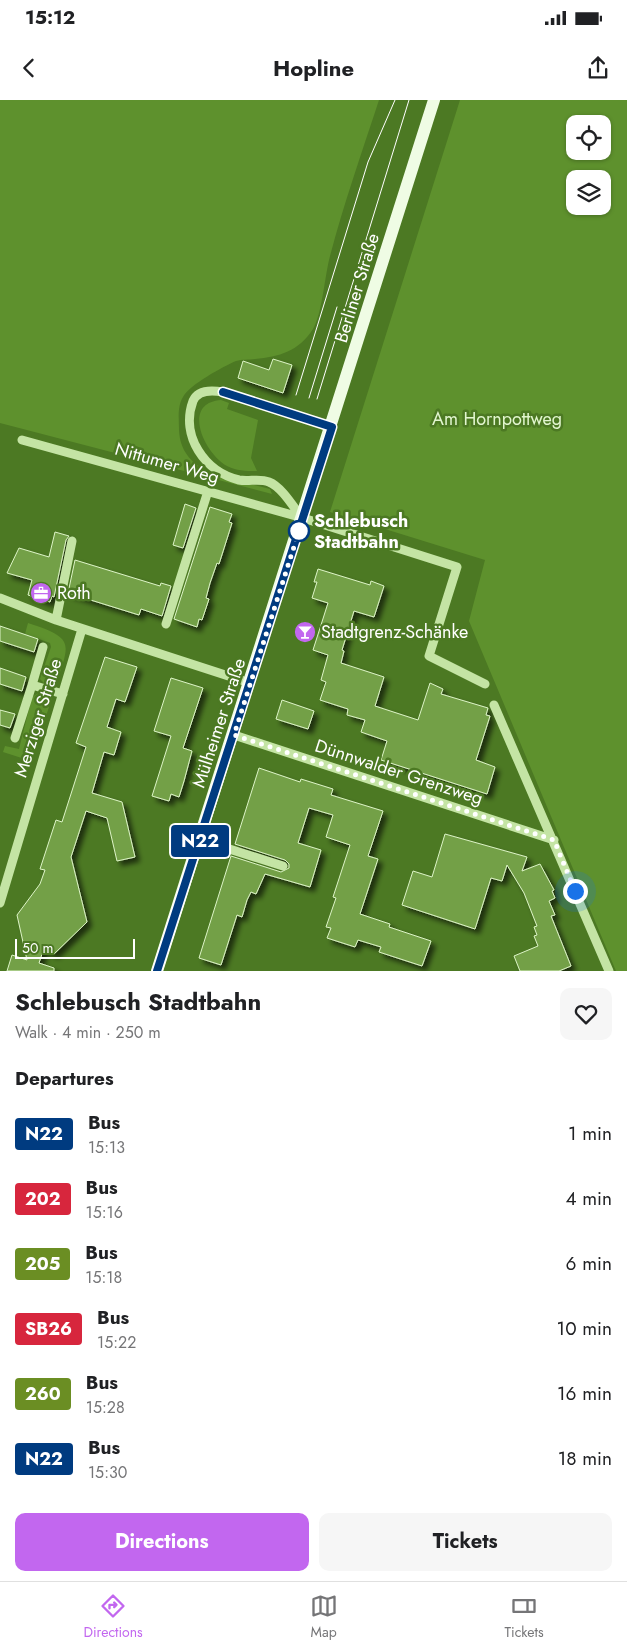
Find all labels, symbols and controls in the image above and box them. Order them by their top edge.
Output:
text: 15:12 [25,4,75,31]
text: Hopline [273,52,354,84]
icon: back [15,54,43,82]
icon: share [584,54,612,82]
map controls [566,115,611,215]
button: locate [566,115,611,160]
button: layers [566,170,611,215]
street label: Berliner Straße [328,230,386,346]
park label: Am Hornpottweg [432,406,562,432]
street label: Nittumer Weg [112,436,222,490]
place label: Schlebusch Stadtbahn [314,508,408,555]
marker: Schlebusch Stadtbahn [288,520,310,542]
place label: Roth [57,580,91,606]
office icon: Roth [29,581,53,605]
place label: Stadtgrenz-Schänke [321,619,468,645]
bar icon: Stadtgrenz-Schänke [293,620,317,644]
street label: Merziger Straße [8,655,68,781]
street label: Mülheimer Straße [186,655,252,791]
street label: Dünnwalder Grenzweg [312,733,486,811]
line badge: N22 [171,825,229,857]
text: N22 [181,828,219,854]
your location [563,879,588,904]
scale bar [15,936,135,959]
text: 50 m [22,938,53,958]
text: Schlebusch Stadtbahn [15,984,261,1019]
button: heart [560,988,612,1040]
text: Walk · 4 min · 250 m [15,1021,161,1044]
text: Departures [15,1065,114,1092]
text: Bus [88,1109,120,1136]
text: 1 min [568,1120,612,1147]
text: N22 [25,1121,63,1147]
text: 15:13 [88,1136,125,1159]
text: Bus [86,1174,118,1201]
text: 4 min [565,1185,612,1212]
text: 202 [25,1186,61,1212]
text: 15:16 [86,1201,123,1224]
text: Bus [85,1239,118,1266]
text: 6 min [566,1250,612,1277]
text: 205 [25,1251,60,1277]
text: 15:18 [85,1266,122,1289]
text: Bus [97,1304,129,1331]
text: 10 min [557,1315,612,1342]
text: SB26 [25,1316,72,1342]
text: 15:22 [97,1331,136,1354]
text: Bus [86,1369,118,1396]
text: 16 min [557,1380,612,1407]
text: 260 [25,1381,61,1407]
text: 15:28 [86,1396,125,1419]
text: Bus [88,1434,120,1461]
text: 18 min [558,1445,612,1472]
text: N22 [25,1446,63,1472]
text: 15:30 [88,1461,127,1484]
button: Directions [15,1513,309,1571]
button: Tickets [319,1513,612,1571]
tab: Directions [83,1592,143,1642]
tab: Map [310,1592,338,1642]
tab: Tickets [505,1592,544,1642]

